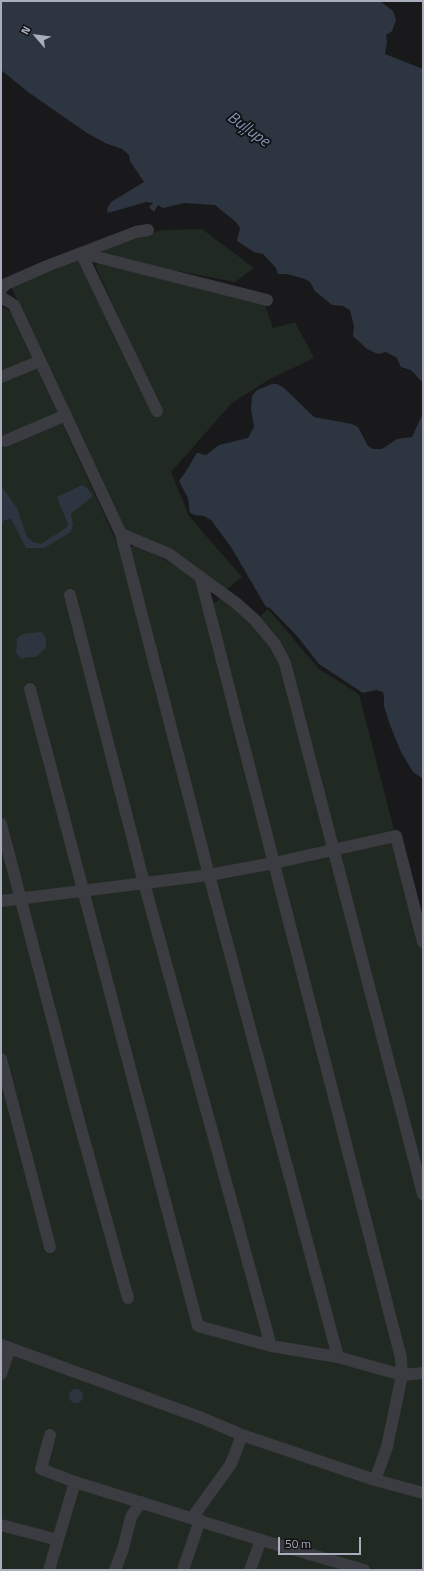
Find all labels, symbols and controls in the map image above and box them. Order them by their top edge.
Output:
north arrow [16,16,56,56]
text: N [17,23,34,37]
water label: Buļļupe [223,108,273,152]
scale bar [280,1529,363,1555]
text: 50 m [285,1534,311,1553]

